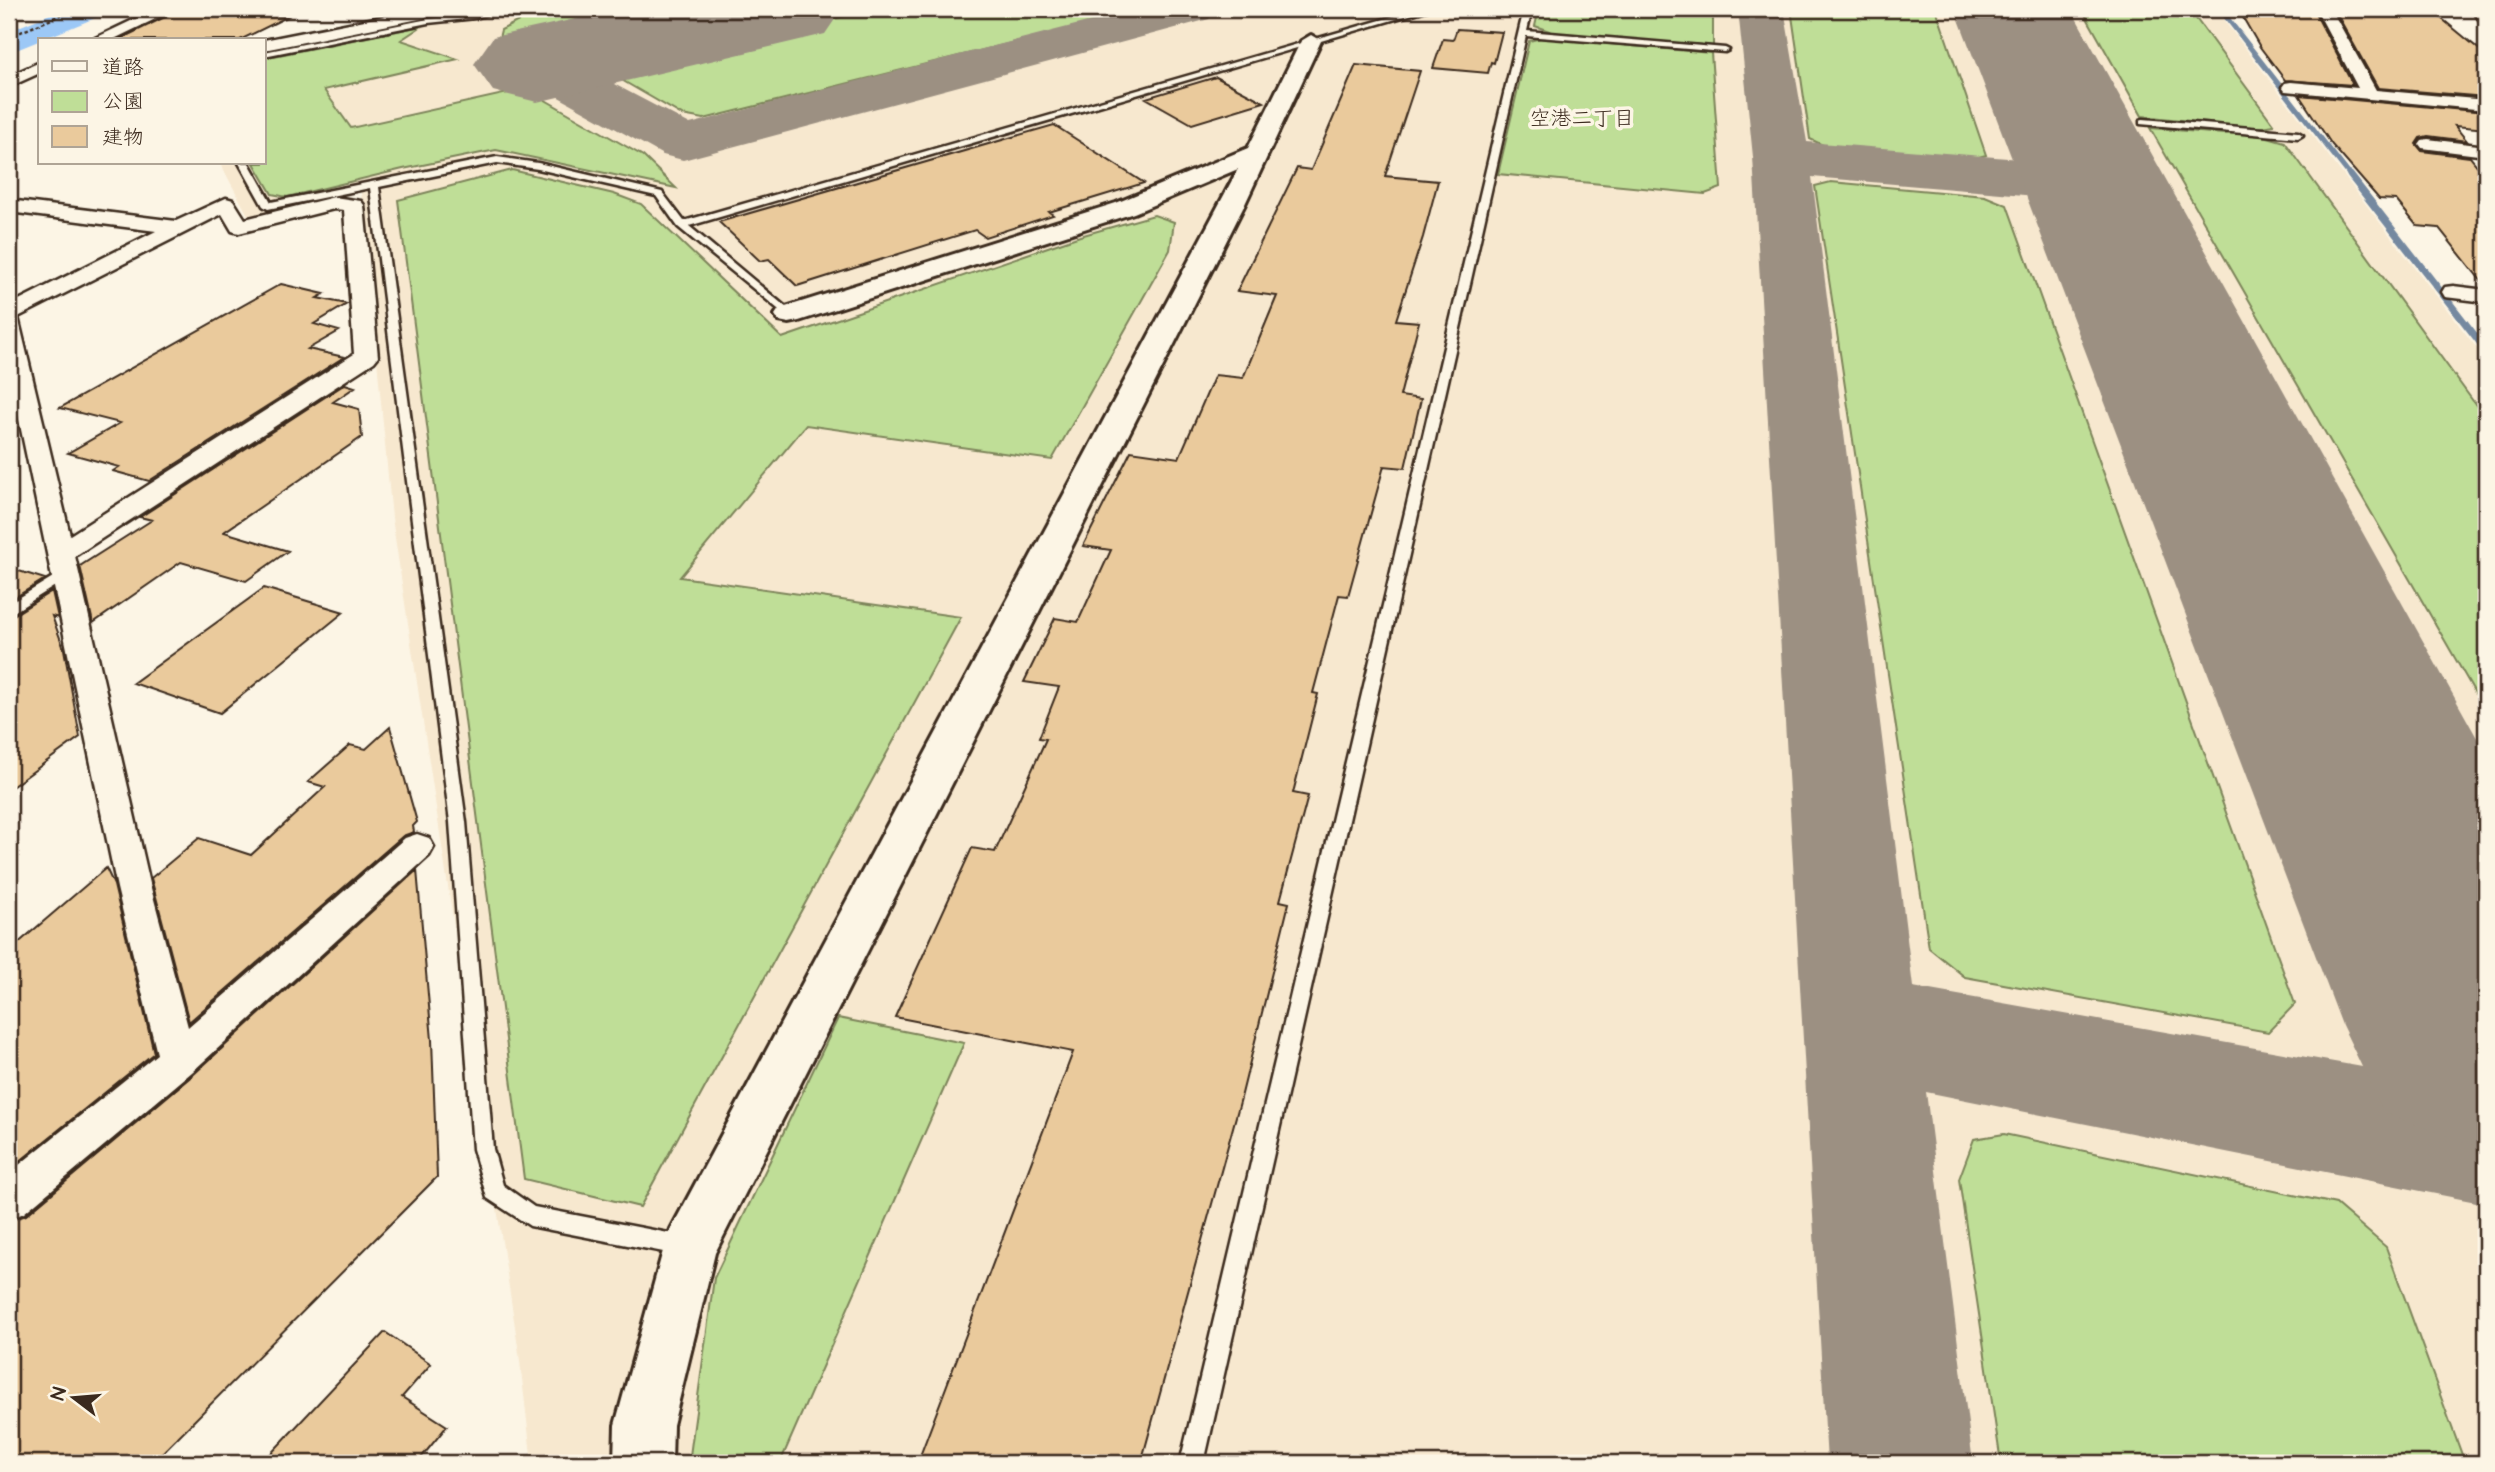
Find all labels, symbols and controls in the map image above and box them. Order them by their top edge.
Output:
legend [38,38,266,164]
text: 道路 [102,53,144,82]
text: 公園 [102,87,144,116]
district label: 空港二丁目 [1530,104,1635,133]
text: 建物 [102,123,144,152]
north arrow [38,1364,108,1434]
text: N [44,1384,74,1403]

